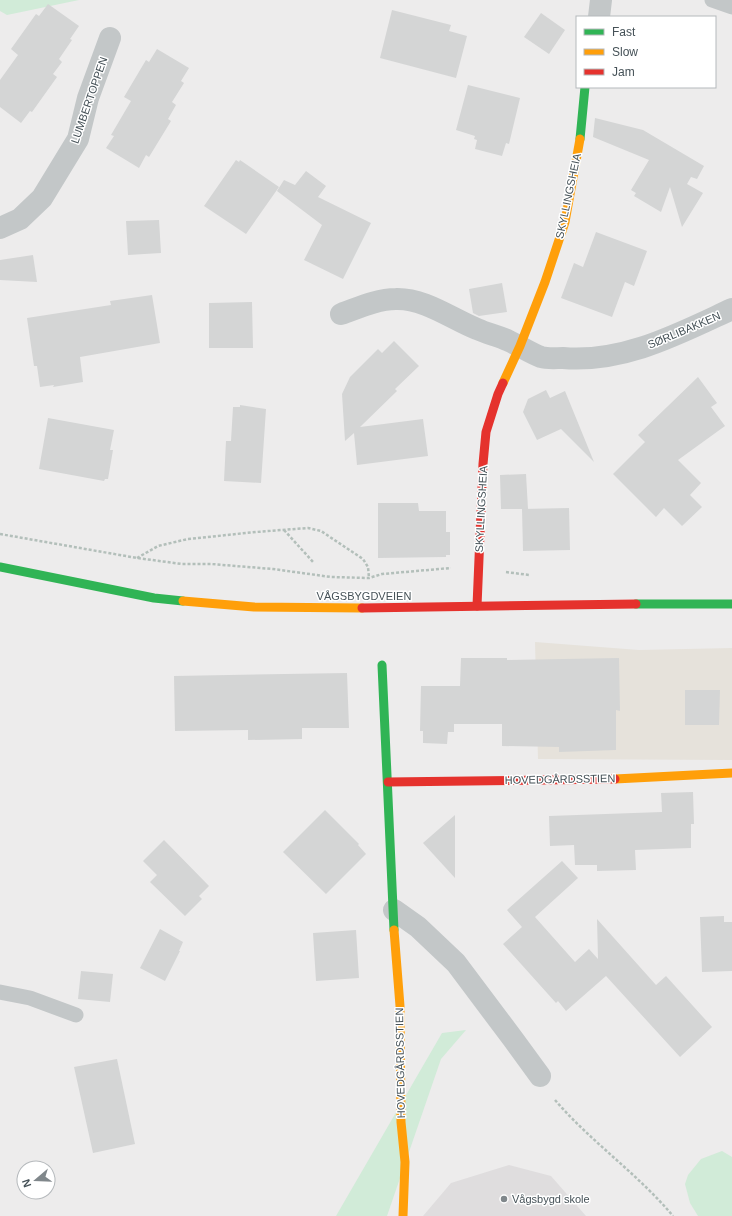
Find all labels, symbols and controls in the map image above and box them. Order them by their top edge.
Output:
legend [576,16,716,88]
text: Fast [612,25,636,39]
text: Slow [612,45,638,59]
street label: LUMBERTOPPEN [69,55,109,145]
text: Jam [612,65,635,79]
street label: SKYLLINGSHEIA [553,152,583,240]
street label: SØRLIBAKKEN [646,309,722,351]
street label: SKYLLINGSHEIA [473,465,489,553]
street label: VÅGSBYGDVEIEN [317,590,411,602]
street label: HOVEDGÅRDSSTIEN [505,772,615,786]
street label: HOVEDGÅRDSSTIEN [393,1008,407,1118]
north arrow [16,1160,56,1200]
text: N [20,1177,34,1189]
place label: Vågsbygd skole [512,1193,590,1205]
marker: Vågsbygd skole [499,1194,509,1204]

